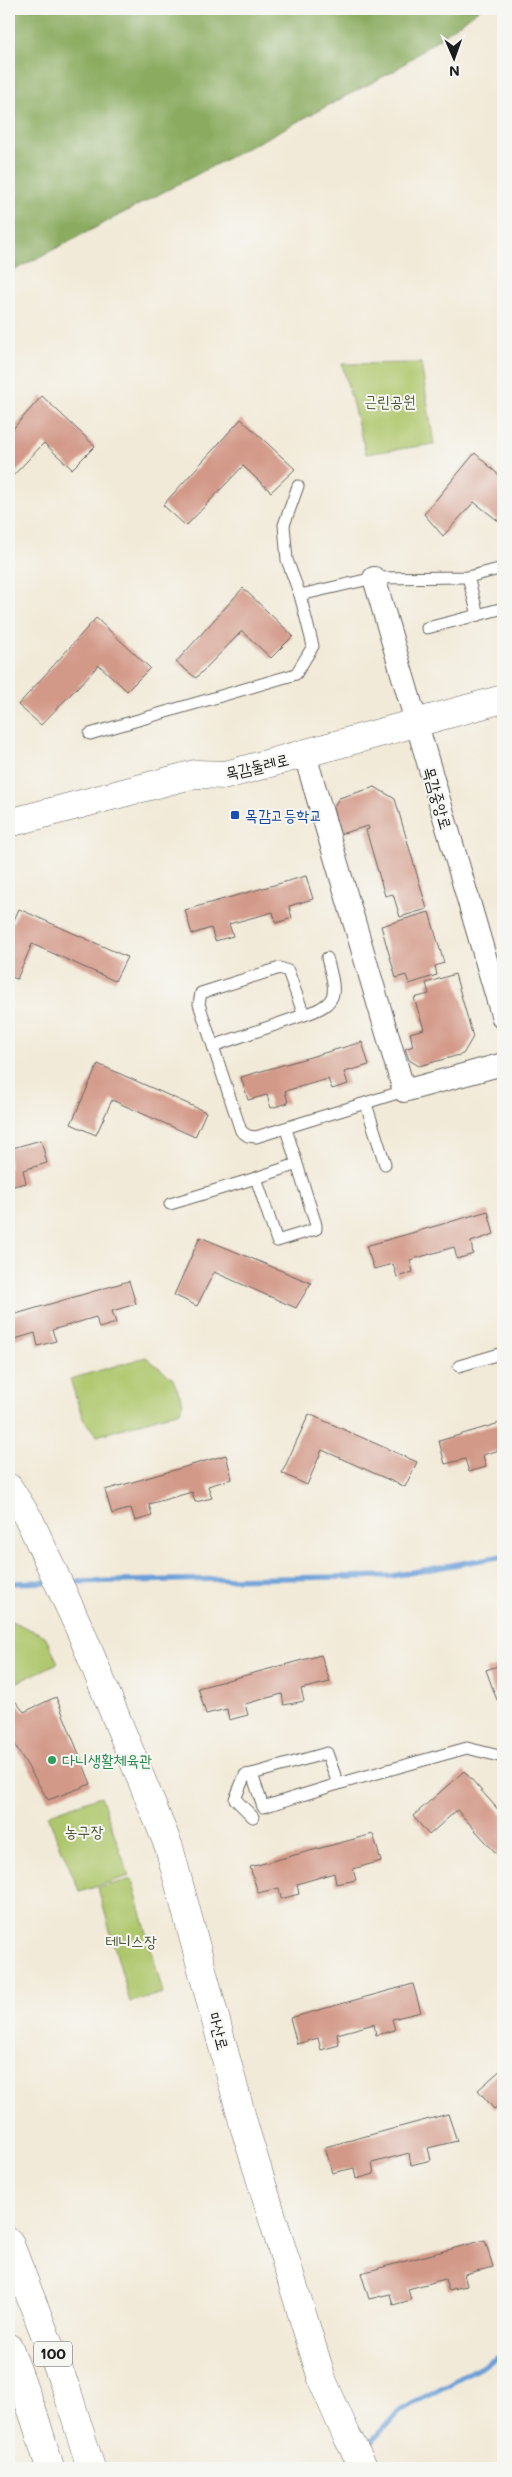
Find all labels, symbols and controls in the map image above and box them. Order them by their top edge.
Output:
north arrow [430,32,480,82]
text: N [449,62,460,81]
park label: 근린공원 [364,390,416,411]
street label: 목감둘레로 [223,748,291,783]
street label: 목감중앙로 [420,764,457,832]
place label: 목감고등학교 [245,804,322,825]
marker: 목감고등학교 [229,809,241,821]
place label: 다니생활체육관 [62,1749,152,1770]
marker: 다니생활체육관 [46,1754,58,1766]
park label: 농구장 [65,1820,103,1841]
park label: 테니스장 [105,1930,157,1951]
street label: 마산로 [204,2009,235,2052]
road number: 100 [34,2342,72,2366]

